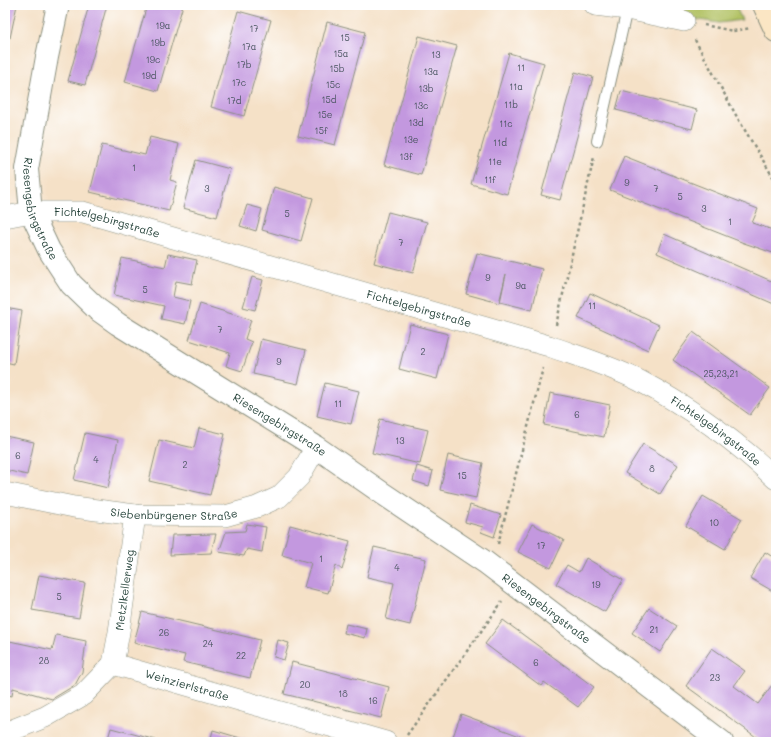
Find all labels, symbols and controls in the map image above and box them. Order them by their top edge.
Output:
house number: 19a [156,20,171,31]
house number: 17 [249,23,259,34]
house number: 15 [340,32,350,43]
house number: 19b [150,37,166,48]
house number: 17a [242,41,257,52]
house number: 15a [334,48,349,59]
house number: 13 [431,49,441,60]
house number: 19c [146,54,160,65]
house number: 17b [237,59,252,70]
house number: 11 [517,62,525,73]
house number: 15b [329,63,345,74]
house number: 13a [424,66,439,77]
house number: 19d [141,70,157,81]
house number: 17c [232,77,246,88]
house number: 15c [326,79,340,90]
house number: 11a [509,81,523,92]
house number: 13b [418,83,434,94]
house number: 15d [322,94,337,105]
house number: 17d [227,95,242,106]
house number: 11b [504,99,518,110]
house number: 13c [414,100,428,111]
house number: 15e [318,109,332,120]
house number: 13d [408,117,424,128]
house number: 11c [499,118,513,129]
house number: 15f [315,125,328,136]
house number: 13e [404,134,418,145]
house number: 11d [493,137,507,148]
house number: 13f [400,151,413,162]
street label: Riesengebirgstraße [20,156,62,263]
house number: 11e [488,156,502,167]
house number: 1 [132,162,136,173]
house number: 11f [484,174,496,185]
house number: 9 [624,177,630,188]
house number: 3 [204,183,210,194]
house number: 7 [653,183,659,194]
house number: 5 [677,191,683,202]
house number: 3 [701,203,707,214]
street label: Fichtelgebirgstraße [54,204,162,241]
house number: 5 [284,208,290,219]
house number: 1 [728,216,732,227]
house number: 7 [398,237,404,248]
house number: 9 [485,272,491,283]
house number: 9a [516,280,527,291]
house number: 5 [142,284,148,295]
street label: Fichtelgebirgstraße [365,286,473,330]
house number: 11 [588,300,596,311]
house number: 7 [217,324,223,335]
house number: 2 [420,346,426,357]
house number: 9 [276,356,282,367]
house number: 25,23,21 [704,368,738,379]
street label: Riesengebirgstraße [230,389,330,459]
street label: Fichtelgebirgstraße [668,392,765,469]
house number: 11 [334,398,342,409]
house number: 6 [574,409,580,420]
house number: 13 [395,435,405,446]
house number: 6 [15,450,21,461]
house number: 4 [93,454,99,465]
house number: 2 [182,459,188,470]
house number: 8 [649,463,655,474]
house number: 15 [457,470,467,481]
street label: Siebenbürgener Straße [110,504,239,523]
house number: 10 [709,517,719,528]
house number: 17 [536,540,546,551]
street label: Metzlkellerweg [111,548,137,631]
house number: 1 [319,553,323,564]
house number: 4 [394,562,400,573]
street label: Riesengebirgstraße [499,570,594,647]
house number: 19 [591,579,601,590]
house number: 5 [56,591,62,602]
house number: 21 [649,624,659,635]
house number: 26 [159,627,169,638]
house number: 24 [203,638,214,649]
house number: 22 [236,650,246,661]
house number: 28 [39,655,50,666]
house number: 6 [533,657,539,668]
street label: Weinzierlstraße [143,666,231,704]
house number: 23 [710,672,720,683]
house number: 20 [300,679,311,690]
house number: 18 [338,688,348,699]
house number: 16 [368,695,378,706]

